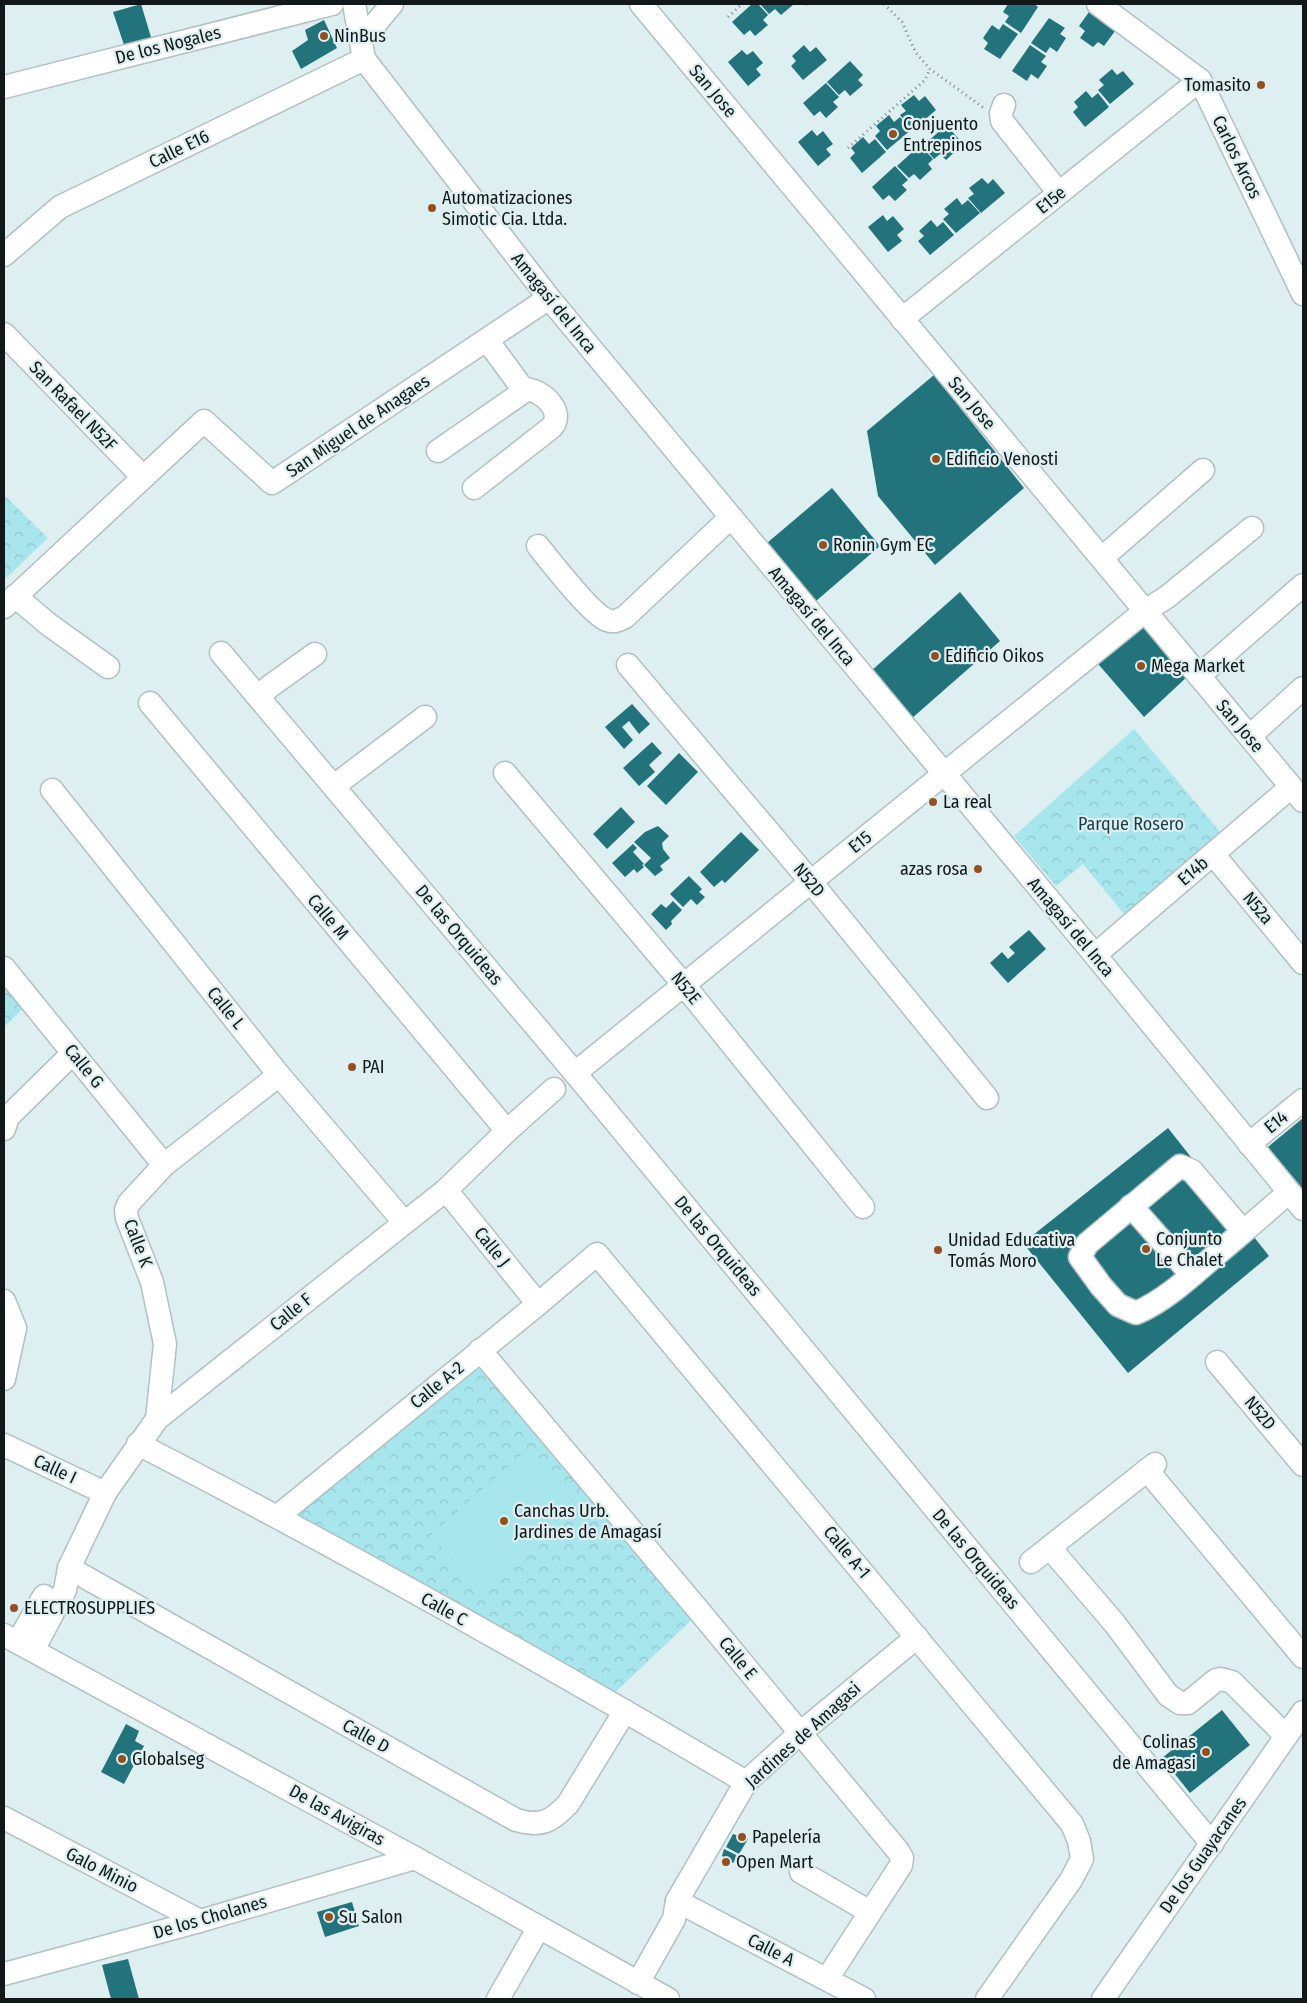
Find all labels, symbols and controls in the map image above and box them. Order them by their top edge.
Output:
street label: De los Nogales [113,21,223,69]
place label: NinBus [334,25,386,47]
marker: NinBus [318,30,330,42]
street label: San Jose [685,60,742,122]
place label: Tomasito [1184,74,1251,96]
marker: Tomasito [1255,79,1267,91]
street label: Carlos Arcos [1207,112,1267,202]
place label: Conjuento Entrepinos [903,113,982,156]
street label: Calle E16 [145,125,213,173]
marker: Conjuento Entrepinos [887,128,899,140]
street label: E15e [1032,181,1071,219]
place label: Automatizaciones Simotic Cia. Ltda. [442,187,573,230]
marker: Automatizaciones Simotic Cia. Ltda. [426,202,438,214]
street label: Amagasí del Inca [507,248,601,358]
street label: San Rafael N52F [25,356,121,456]
street label: San Miguel de Anagaes [282,370,434,482]
street label: San Jose [944,372,1001,434]
place label: Edificio Venosti [946,448,1058,470]
marker: Edificio Venosti [930,453,942,465]
place label: Ronin Gym EC [833,534,934,556]
marker: Ronin Gym EC [817,539,829,551]
street label: Amagasí del Inca [764,562,860,670]
place label: Edificio Oikos [945,645,1044,667]
marker: Edificio Oikos [929,650,941,662]
place label: Mega Market [1151,655,1245,677]
marker: Mega Market [1135,660,1147,672]
street label: San Jose [1212,695,1269,757]
place label: La real [943,791,992,813]
marker: La real [927,796,939,808]
park label: Parque Rosero [1078,813,1184,835]
street label: E15 [844,826,876,858]
street label: E14b [1173,852,1213,890]
place label: azas rosa [900,858,968,880]
street label: N52D [789,859,829,901]
marker: azas rosa [972,863,984,875]
street label: Amagasí del Inca [1023,873,1119,981]
street label: De las Orquideas [411,880,508,990]
street label: N52a [1238,887,1278,929]
street label: Calle M [303,890,353,944]
street label: N52E [666,967,706,1009]
street label: Calle L [202,982,250,1034]
street label: Calle G [60,1039,108,1093]
place label: PAI [362,1056,385,1078]
marker: PAI [346,1061,358,1073]
street label: E14 [1260,1106,1292,1138]
street label: De las Orquideas [670,1191,767,1301]
street label: Calle K [119,1216,157,1271]
street label: Calle J [469,1223,515,1271]
place label: Conjunto Le Chalet [1156,1228,1223,1271]
place label: Unidad Educativa Tomás Moro [948,1229,1076,1272]
marker: Conjunto Le Chalet [1140,1243,1152,1255]
marker: Unidad Educativa Tomás Moro [932,1244,944,1256]
street label: Calle F [265,1288,317,1336]
street label: Calle A-2 [406,1357,468,1413]
street label: N52D [1240,1392,1280,1434]
street label: Calle I [30,1450,80,1488]
place label: Canchas Urb. Jardines de Amagasí [514,1500,662,1543]
street label: De las Orquideas [928,1504,1025,1614]
marker: Canchas Urb. Jardines de Amagasí [498,1515,510,1527]
street label: Calle A-1 [819,1521,875,1583]
street label: Calle C [417,1587,471,1631]
place label: ELECTROSUPPLIES [24,1597,155,1619]
marker: ELECTROSUPPLIES [8,1602,20,1614]
street label: Calle E [714,1632,762,1684]
street label: Jardines de Amagasi [741,1677,865,1793]
street label: Calle D [339,1714,393,1758]
place label: Colinas de Amagasi [1112,1731,1196,1774]
marker: Colinas de Amagasi [1200,1746,1212,1758]
place label: Globalseg [132,1748,205,1770]
marker: Globalseg [116,1753,128,1765]
street label: De las Avigiras [285,1780,389,1850]
street label: De los Guayacanes [1155,1792,1251,1917]
place label: Papelería [752,1826,821,1848]
marker: Papelería [736,1831,748,1843]
street label: Galo Minio [62,1842,142,1898]
place label: Open Mart [736,1851,813,1873]
marker: Open Mart [720,1856,732,1868]
street label: De los Cholanes [151,1890,270,1944]
place label: Su Salon [339,1906,403,1928]
marker: Su Salon [323,1911,335,1923]
street label: Calle A [744,1929,799,1971]

